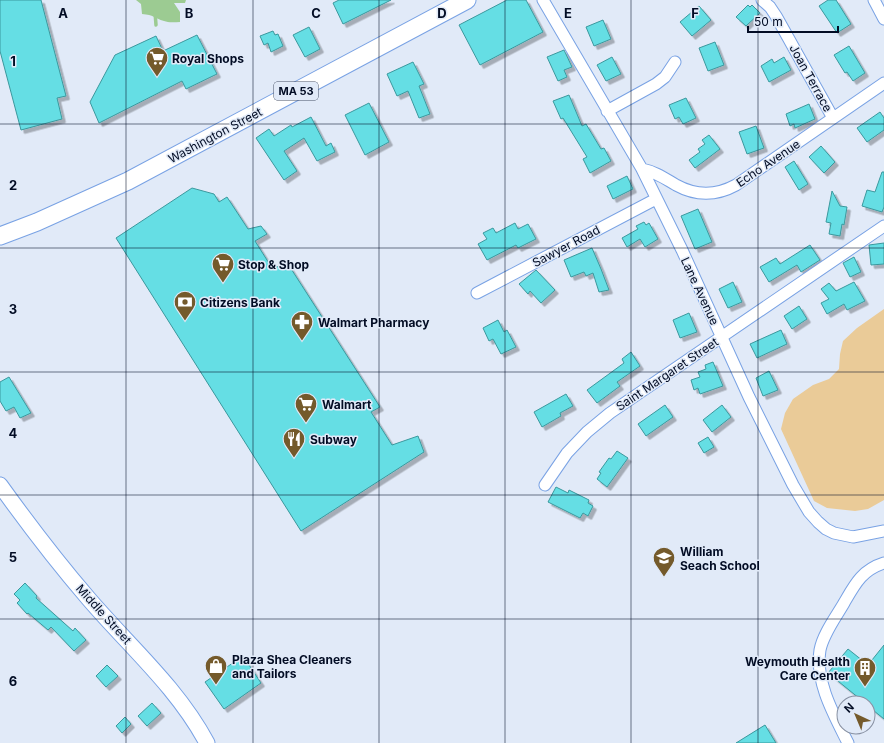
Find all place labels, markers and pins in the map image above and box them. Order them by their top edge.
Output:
supermarket icon: Royal Shops [144,45,170,78]
place label: Royal Shops [172,51,244,66]
supermarket icon: Stop & Shop [210,251,236,284]
place label: Stop & Shop [238,257,309,272]
bank icon: Citizens Bank [172,289,198,322]
place label: Citizens Bank [200,295,280,310]
pharmacy icon: Walmart Pharmacy [289,309,315,342]
place label: Walmart Pharmacy [318,315,430,330]
supermarket icon: Walmart [293,391,319,424]
place label: Walmart [322,397,372,412]
restaurant icon: Subway [281,426,307,459]
place label: Subway [310,432,358,447]
place label: William Seach School [680,544,760,573]
school or university icon: William Seach School [651,545,677,578]
place label: Plaza Shea Cleaners and Tailors [232,652,352,681]
shop icon: Plaza Shea Cleaners and Tailors [203,653,229,686]
place label: Weymouth Health Care Center [745,654,850,683]
building icon: Weymouth Health Care Center [852,655,878,688]

